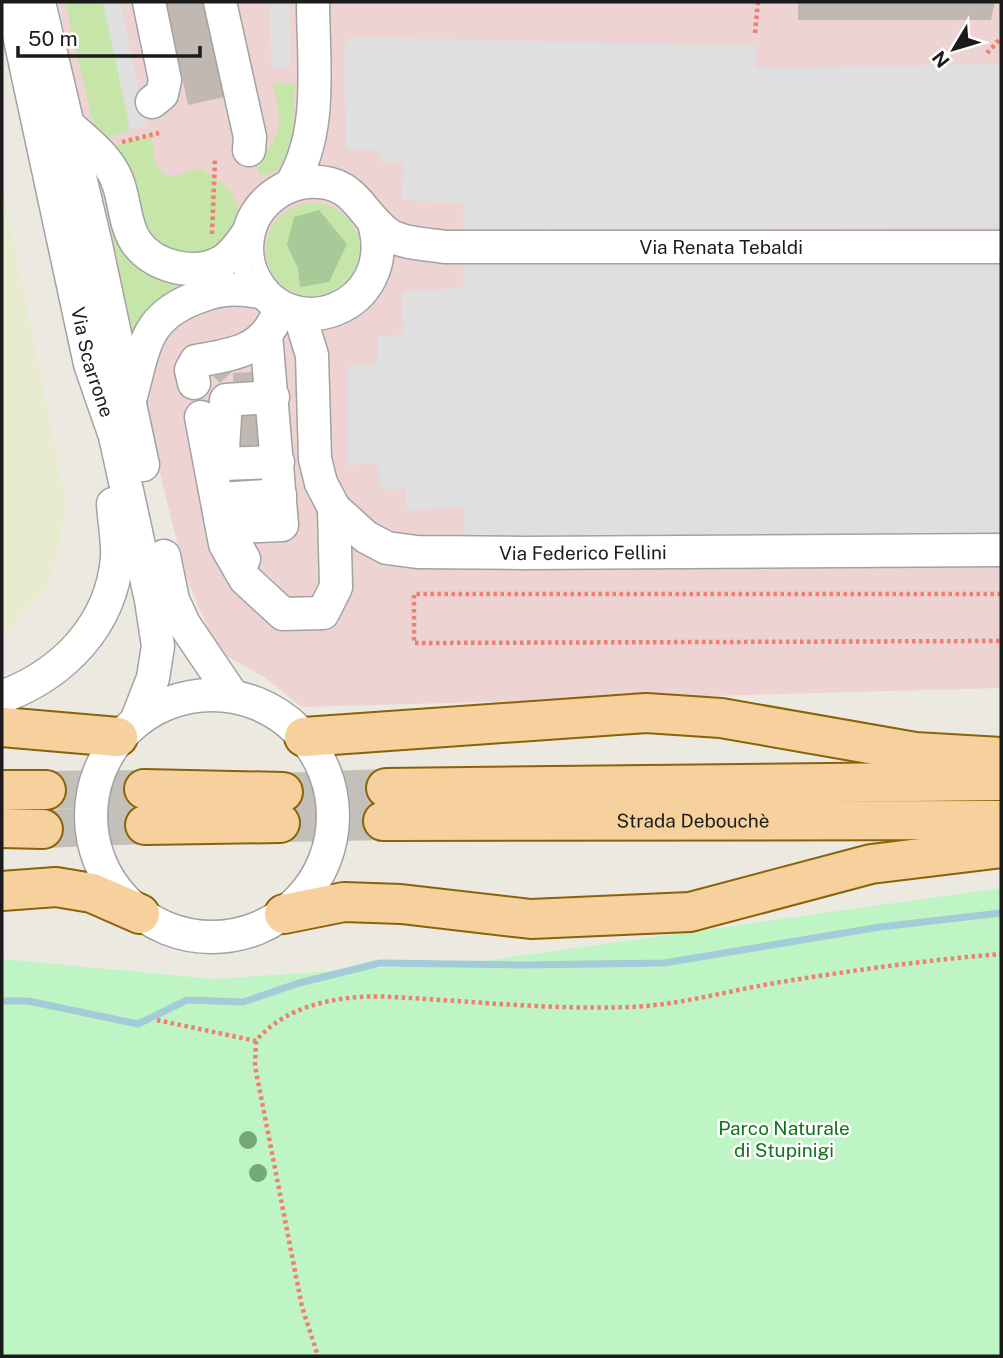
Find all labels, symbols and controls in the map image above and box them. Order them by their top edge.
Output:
scale bar [18,14,200,58]
north arrow [919,14,989,84]
text: 50 m [28,26,78,51]
text: N [927,47,954,72]
street label: Via Renata Tebaldi [640,236,803,258]
street label: Via Scarrone [67,305,119,420]
street label: Via Federico Fellini [499,541,667,564]
street label: Strada Debouchè [617,809,769,832]
park label: Parco Naturale di Stupinigi [718,1117,850,1161]

